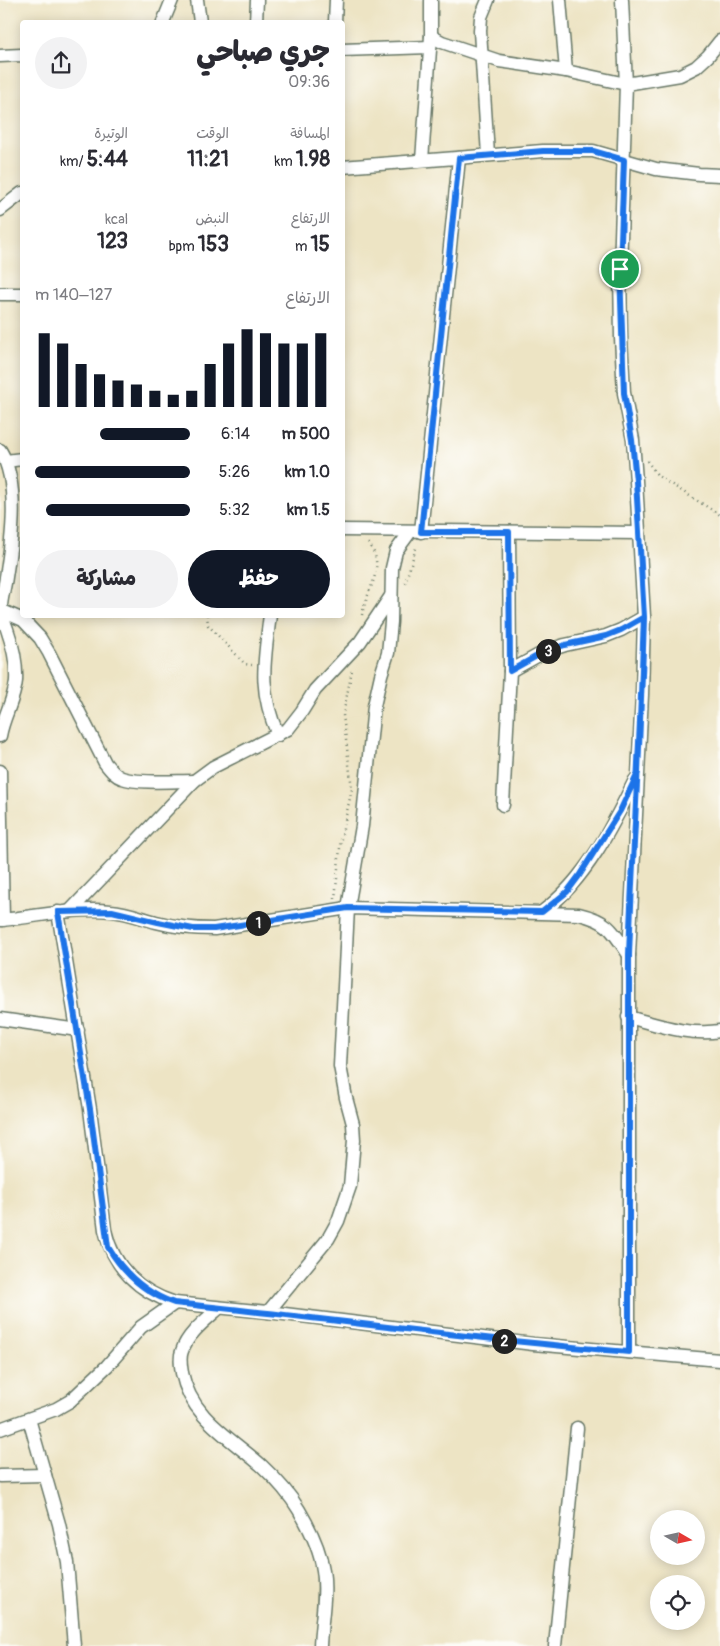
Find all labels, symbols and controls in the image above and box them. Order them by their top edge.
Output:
text: جري صباحي [196,35,330,70]
button: share [35,37,87,89]
text: 09:36 [288,72,330,92]
text: الوتيرة [94,125,128,142]
text: الوقت [196,125,229,142]
text: المسافة [290,125,330,142]
text: 5:44 [87,146,128,173]
text: 11:21 [187,146,229,173]
text: 1.98 [296,146,330,173]
text: /km [60,153,87,170]
text: km [274,153,296,170]
text: النبض [196,210,229,227]
text: الارتفاع [291,210,330,227]
text: kcal [105,211,128,228]
text: 123 [97,228,128,255]
text: 153 [198,231,229,258]
text: 15 [310,231,330,258]
text: bpm [169,238,198,255]
text: m [295,238,310,255]
pin [599,248,641,290]
icon: arrive [606,255,634,283]
text: 127–140 m [35,285,112,305]
text: الارتفاع [285,288,330,308]
text: 6:14 [221,424,250,444]
text: 500 m [282,424,330,444]
text: 5:26 [219,462,250,482]
text: 1.0 km [285,462,330,482]
text: 5:32 [219,500,250,520]
text: 1.5 km [287,500,330,520]
button: مشاركة [35,550,178,608]
button: حفظ [188,550,330,608]
pin: 3 [536,638,560,664]
text: 3 [545,643,552,660]
pin: 1 [246,910,270,936]
text: 1 [256,915,261,932]
pin: 2 [492,1328,516,1354]
text: 2 [501,1333,508,1350]
north arrow [650,1510,705,1565]
map controls [650,1510,705,1630]
button: locate [650,1575,705,1630]

